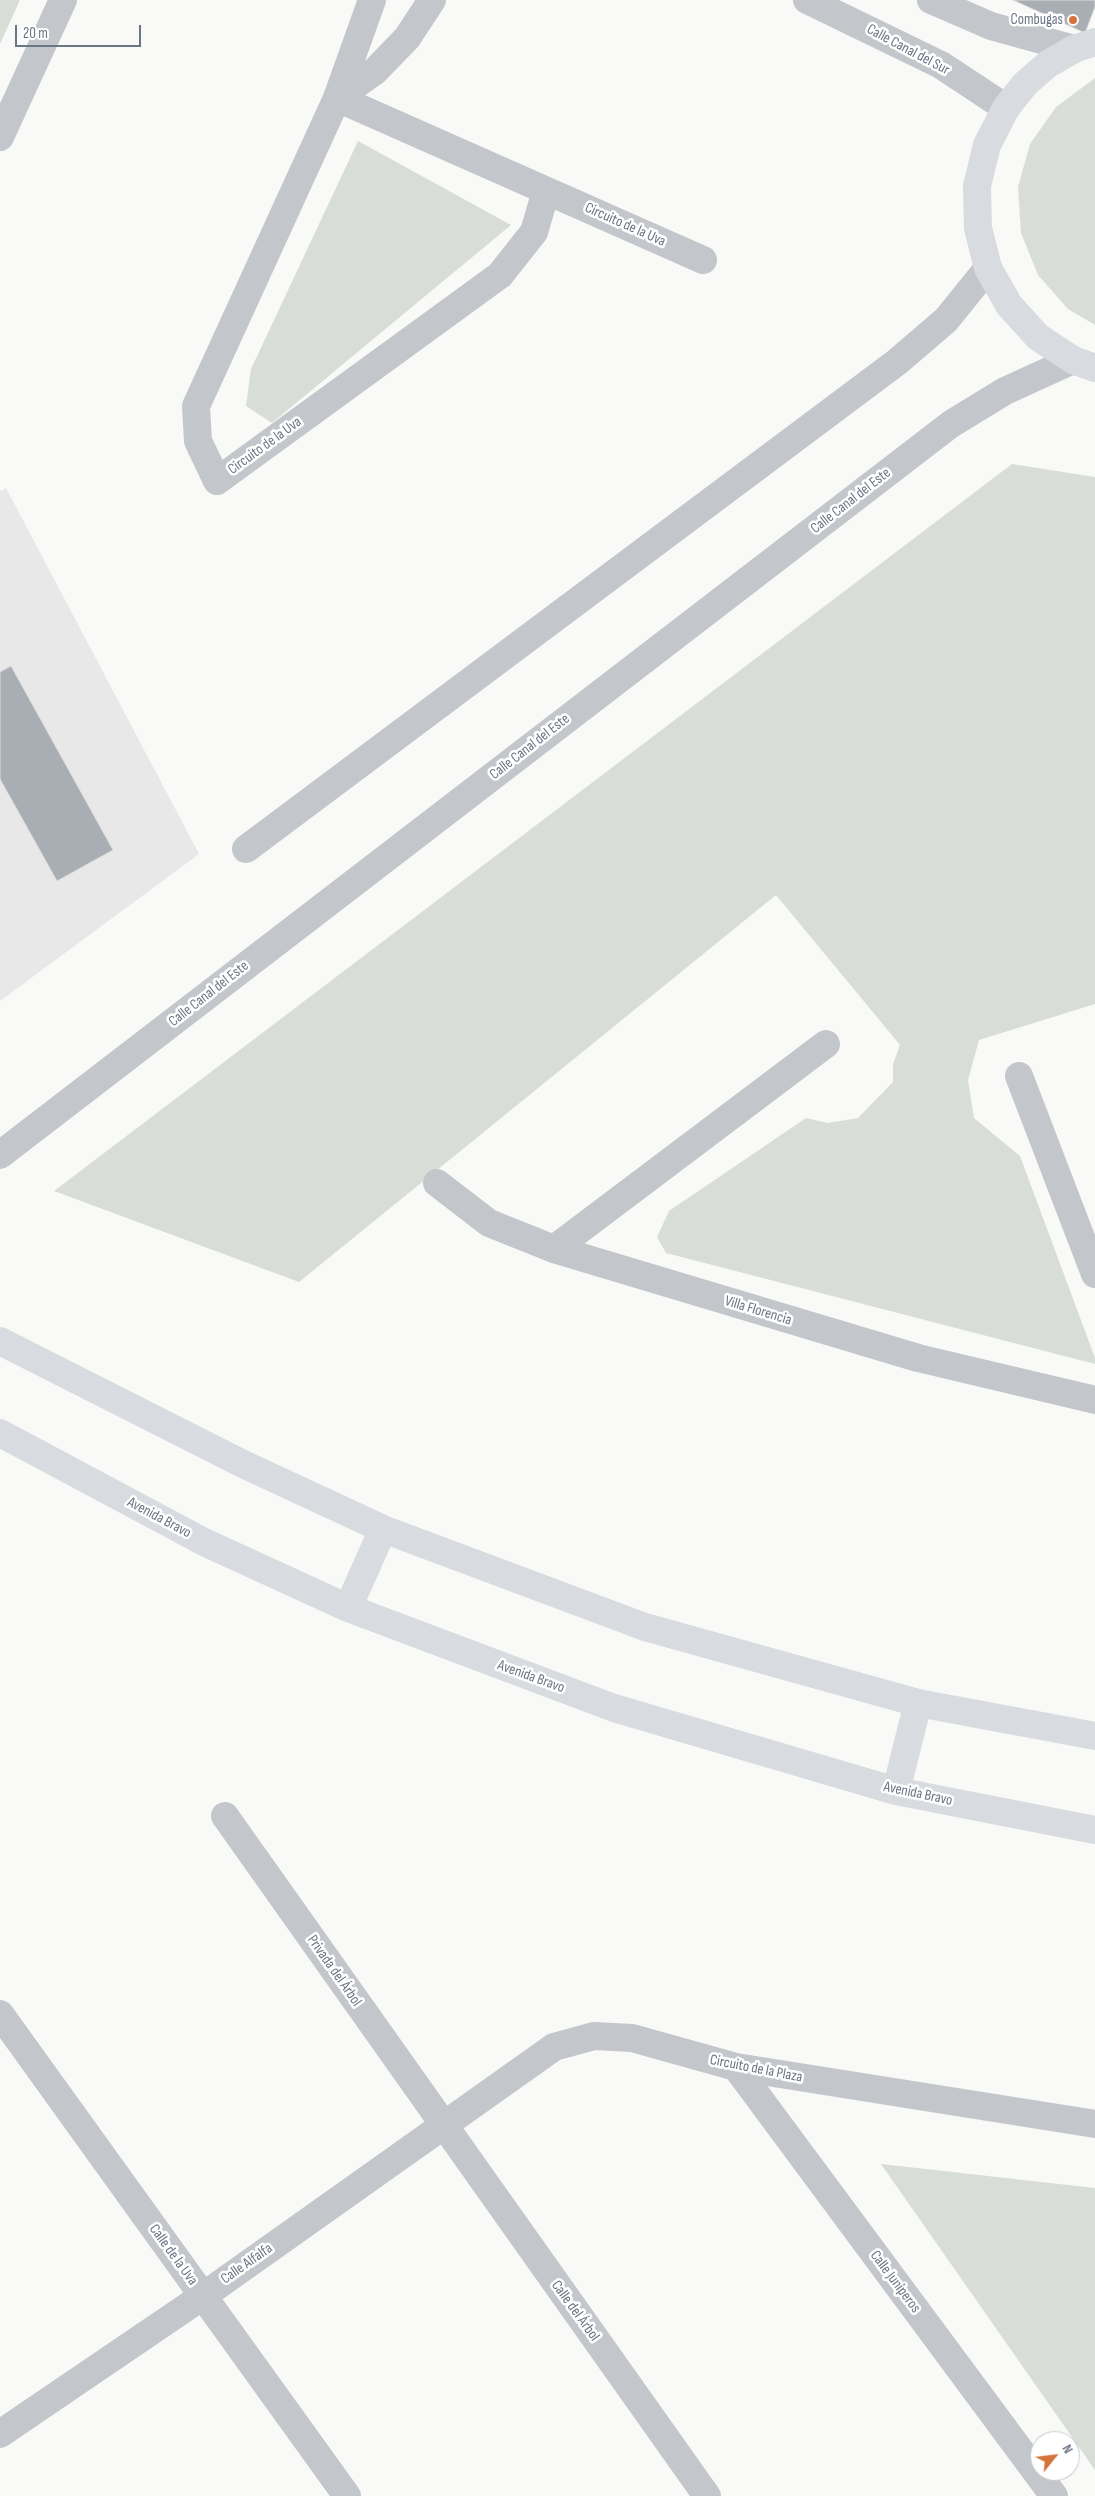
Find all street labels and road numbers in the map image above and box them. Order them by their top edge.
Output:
street label: Calle Canal del Sur [863,21,953,79]
street label: Circuito de la Uva [582,199,668,251]
street label: Circuito de la Uva [225,413,305,479]
street label: Calle Canal del Este [807,464,895,538]
street label: Calle Canal del Este [486,710,574,784]
street label: Calle Canal del Este [165,957,253,1031]
street label: Villa Florencia [722,1292,794,1330]
street label: Avenida Bravo [124,1494,194,1542]
street label: Avenida Bravo [495,1657,567,1697]
street label: Avenida Bravo [882,1778,954,1810]
street label: Privada del Árbol [303,1932,365,2010]
street label: Circuito de la Plaza [708,2051,804,2087]
street label: Calle de la Uva [145,2221,201,2289]
street label: Calle Alfalfa [218,2240,276,2288]
street label: Calle Juníperos [866,2247,924,2317]
street label: Calle del Árbol [547,2277,603,2345]

